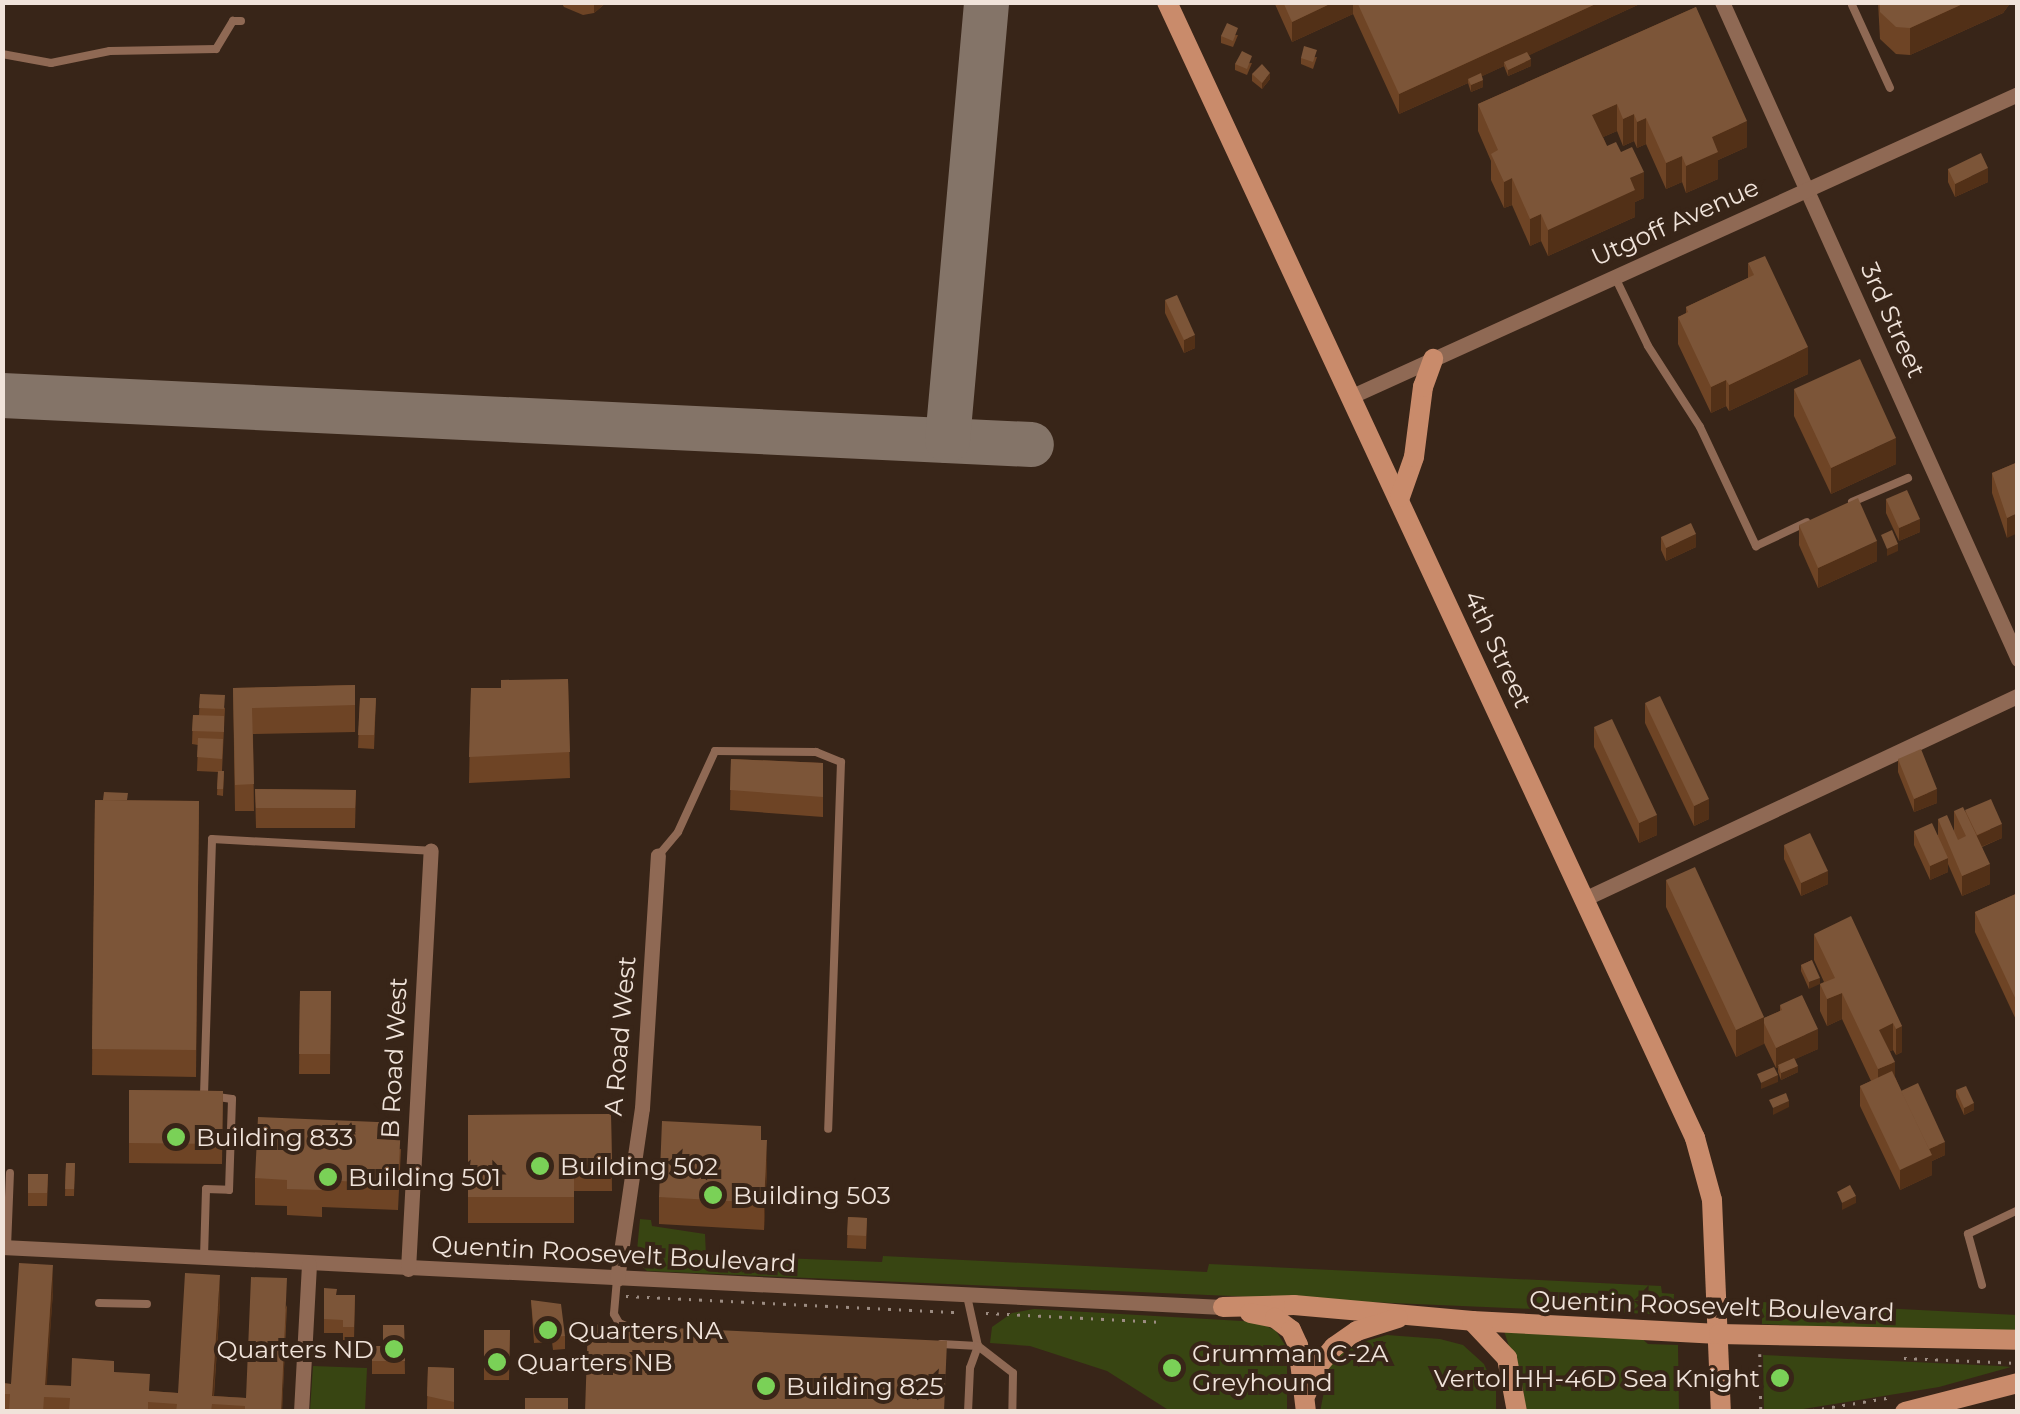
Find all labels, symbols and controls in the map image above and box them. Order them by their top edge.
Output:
street label: Utgoff Avenue [1587,172,1763,272]
street label: 3rd Street [1854,258,1932,382]
street label: 4th Street [1458,586,1538,712]
street label: A Road West [598,955,642,1117]
street label: B Road West [375,977,413,1139]
place label: Building 833 [196,1122,353,1152]
marker: Building 833 [165,1126,187,1148]
place label: Building 502 [560,1151,718,1181]
marker: Building 502 [529,1155,551,1177]
place label: Building 501 [348,1162,501,1192]
marker: Building 501 [317,1166,339,1188]
place label: Building 503 [733,1180,891,1210]
marker: Building 503 [702,1184,724,1206]
street label: Quentin Roosevelt Boulevard [431,1229,797,1279]
street label: Quentin Roosevelt Boulevard [1529,1285,1895,1327]
place label: Quarters NA [568,1315,723,1345]
marker: Quarters NA [537,1319,559,1341]
place label: Quarters ND [217,1334,374,1364]
marker: Quarters ND [383,1338,405,1360]
place label: Grumman C-2A Greyhound [1192,1339,1388,1398]
place label: Quarters NB [517,1347,673,1377]
marker: Quarters NB [486,1351,508,1373]
marker: Grumman C-2A Greyhound [1161,1357,1183,1379]
place label: Vertol HH-46D Sea Knight [1434,1363,1760,1393]
marker: Vertol HH-46D Sea Knight [1769,1367,1791,1389]
place label: Building 825 [786,1371,944,1401]
marker: Building 825 [755,1375,777,1397]

